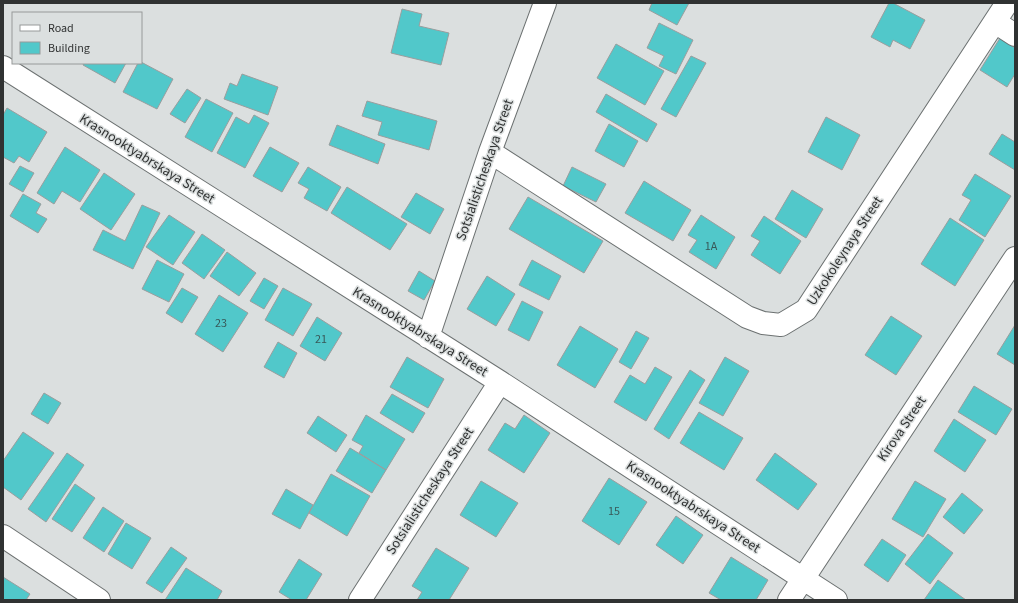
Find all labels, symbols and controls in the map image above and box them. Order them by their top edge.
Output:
legend [12,12,142,64]
text: Road [48,20,74,37]
text: Building [48,40,90,57]
street label: Sotsialisticheskaya Street [451,96,519,243]
street label: Krasnooktyabrskaya Street [75,109,219,209]
street label: Uzkokoleynaya Street [802,192,888,310]
house number: 1А [705,238,718,255]
street label: Krasnooktyabrskaya Street [348,282,492,382]
house number: 23 [215,315,227,332]
house number: 21 [315,331,327,348]
street label: Kirova Street [873,392,931,466]
street label: Sotsialisticheskaya Street [381,423,479,559]
street label: Krasnooktyabrskaya Street [622,456,764,558]
house number: 15 [608,503,620,520]

